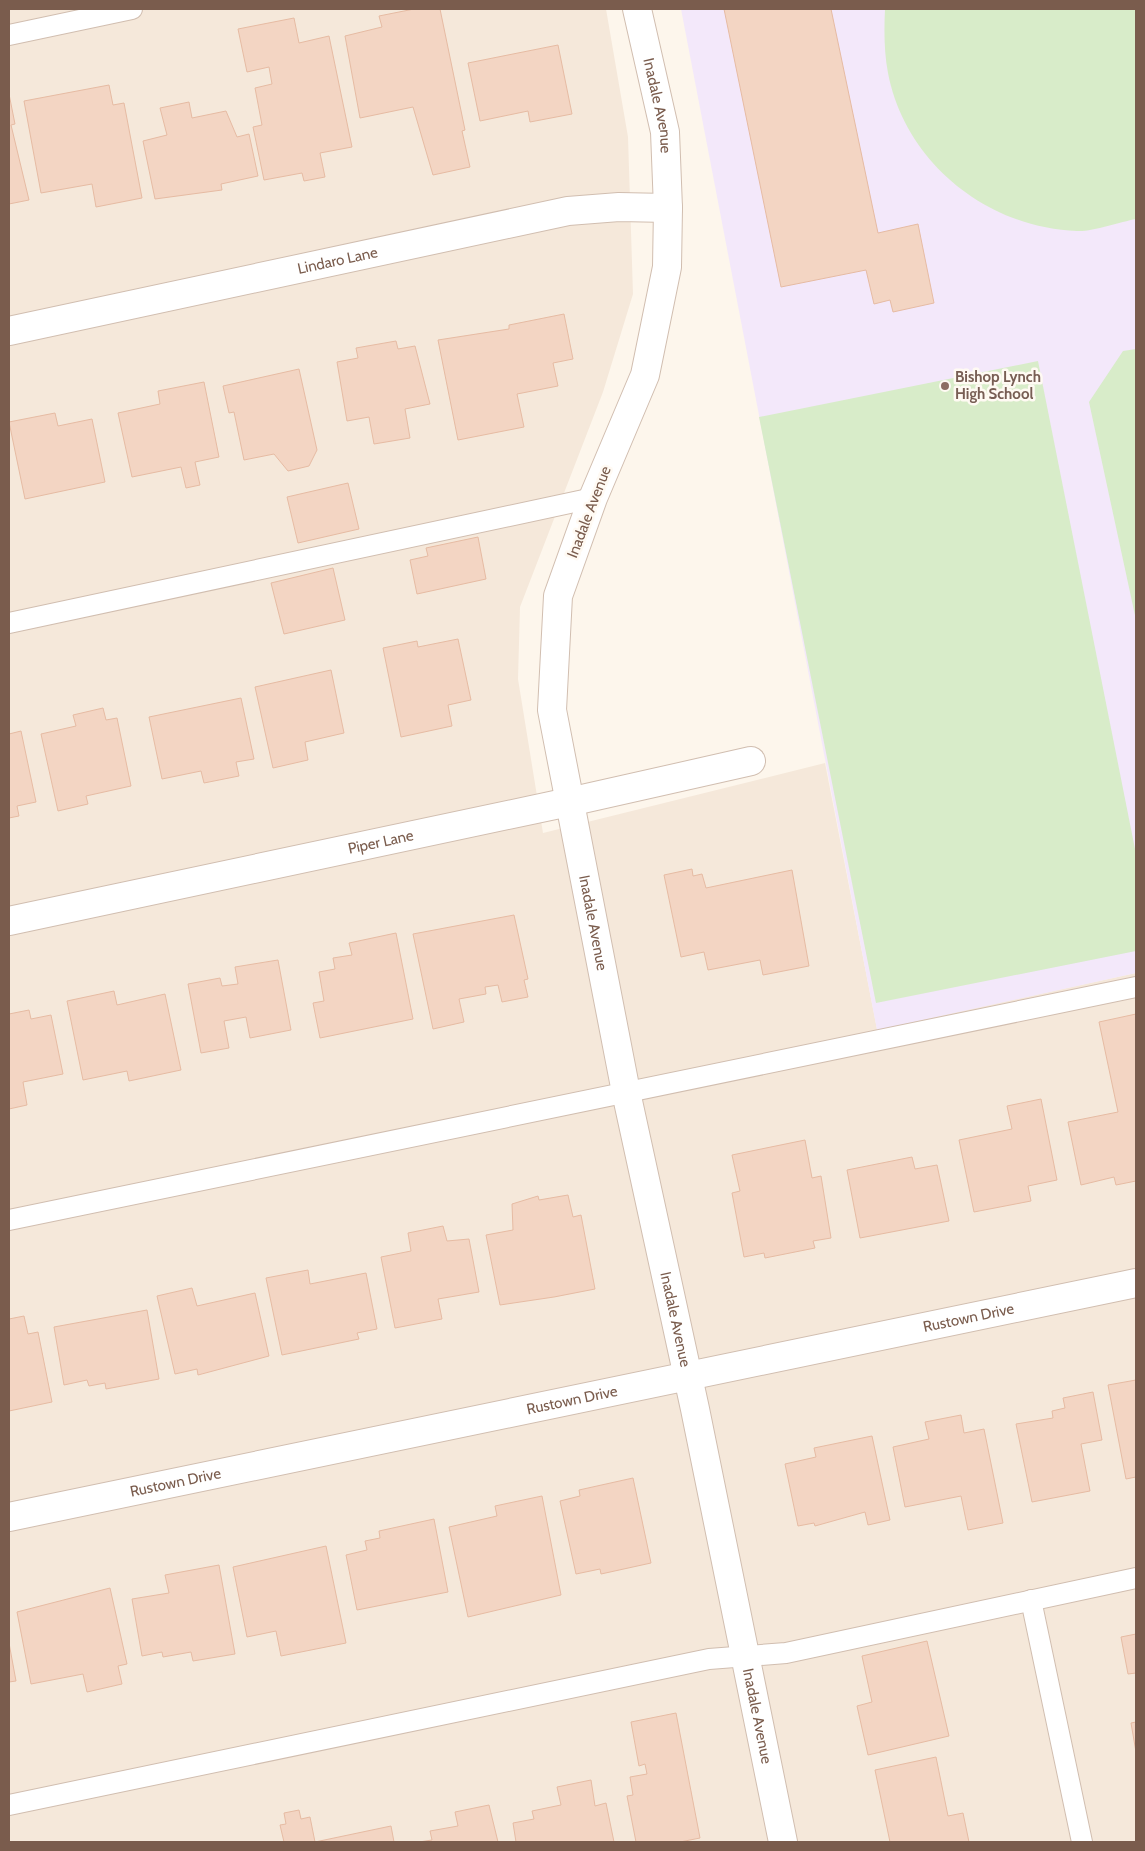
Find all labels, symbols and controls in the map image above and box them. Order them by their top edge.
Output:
street label: Inadale Avenue [639,56,675,154]
street label: Lindaro Lane [296,243,380,278]
place label: Bishop Lynch High School [955,368,1041,403]
marker: Bishop Lynch High School [939,380,951,392]
street label: Inadale Avenue [563,463,615,560]
street label: Piper Lane [346,826,415,858]
street label: Inadale Avenue [575,874,611,972]
street label: Inadale Avenue [656,1270,695,1369]
street label: Rustown Drive [921,1299,1016,1336]
street label: Rustown Drive [525,1382,619,1418]
street label: Rustown Drive [128,1464,223,1501]
street label: Inadale Avenue [739,1667,776,1766]

